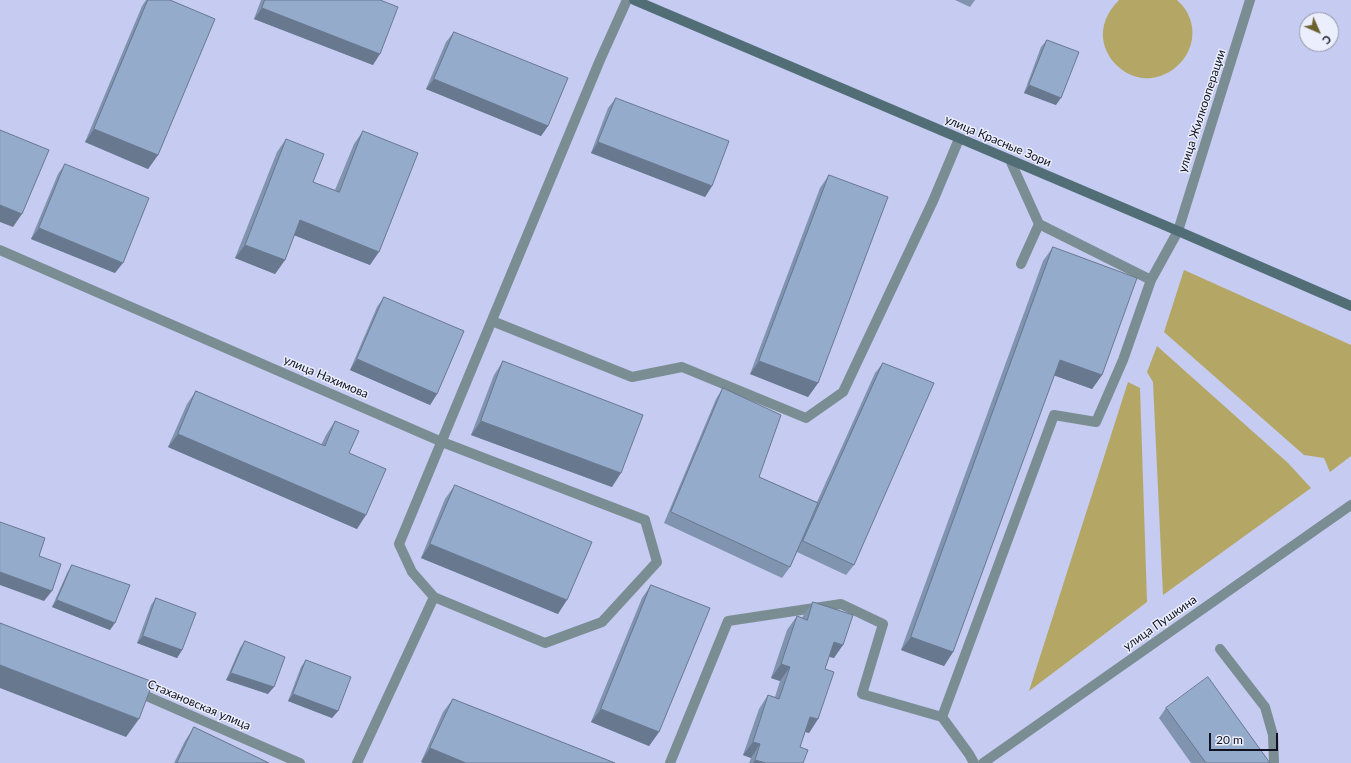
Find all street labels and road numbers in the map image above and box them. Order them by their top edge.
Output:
street label: улица Жилкооперации [1175,48,1229,174]
street label: улица Красные Зори [943,112,1053,170]
street label: улица Нахимова [281,353,371,401]
street label: улица Пушкина [1120,592,1200,654]
street label: Стахановская улица [145,677,253,733]

